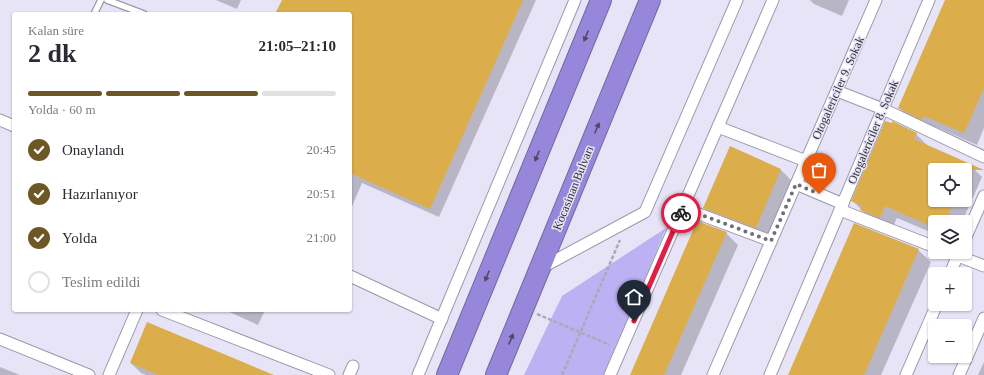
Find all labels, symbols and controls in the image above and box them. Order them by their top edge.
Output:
text: Kalan süre [28,23,84,38]
one-way arrow [583,31,589,43]
street label: Otogalericiler 9. Sokak [809,34,867,142]
text: 21:05–21:10 [259,38,336,54]
text: 2 dk [28,39,76,68]
street label: Otogalericiler 8. Sokak [845,78,901,186]
text: Yolda · 60 m [28,102,96,117]
one-way arrow [595,122,601,134]
icon: check [28,139,50,161]
text: Onaylandı [62,142,124,158]
text: 20:45 [306,142,336,157]
street label: Kocasinan Bulvarı [550,143,597,232]
one-way arrow [533,151,539,163]
pin [802,153,836,194]
icon: bag [808,159,830,181]
map controls [928,163,972,363]
button: locate [928,163,972,207]
icon: check [28,183,50,205]
text: Hazırlanıyor [62,186,138,202]
text: 20:51 [306,186,336,201]
courier [661,193,701,233]
icon: bike [670,202,692,224]
button: layers [928,215,972,259]
icon: check [28,227,50,249]
text: Yolda [62,230,97,246]
text: 21:00 [306,230,336,245]
button: + [928,267,972,311]
one-way arrow [484,271,490,283]
text: Teslim edildi [62,274,141,290]
pin [617,280,651,321]
icon: home [623,286,645,308]
button: − [928,319,972,363]
one-way arrow [508,333,514,345]

